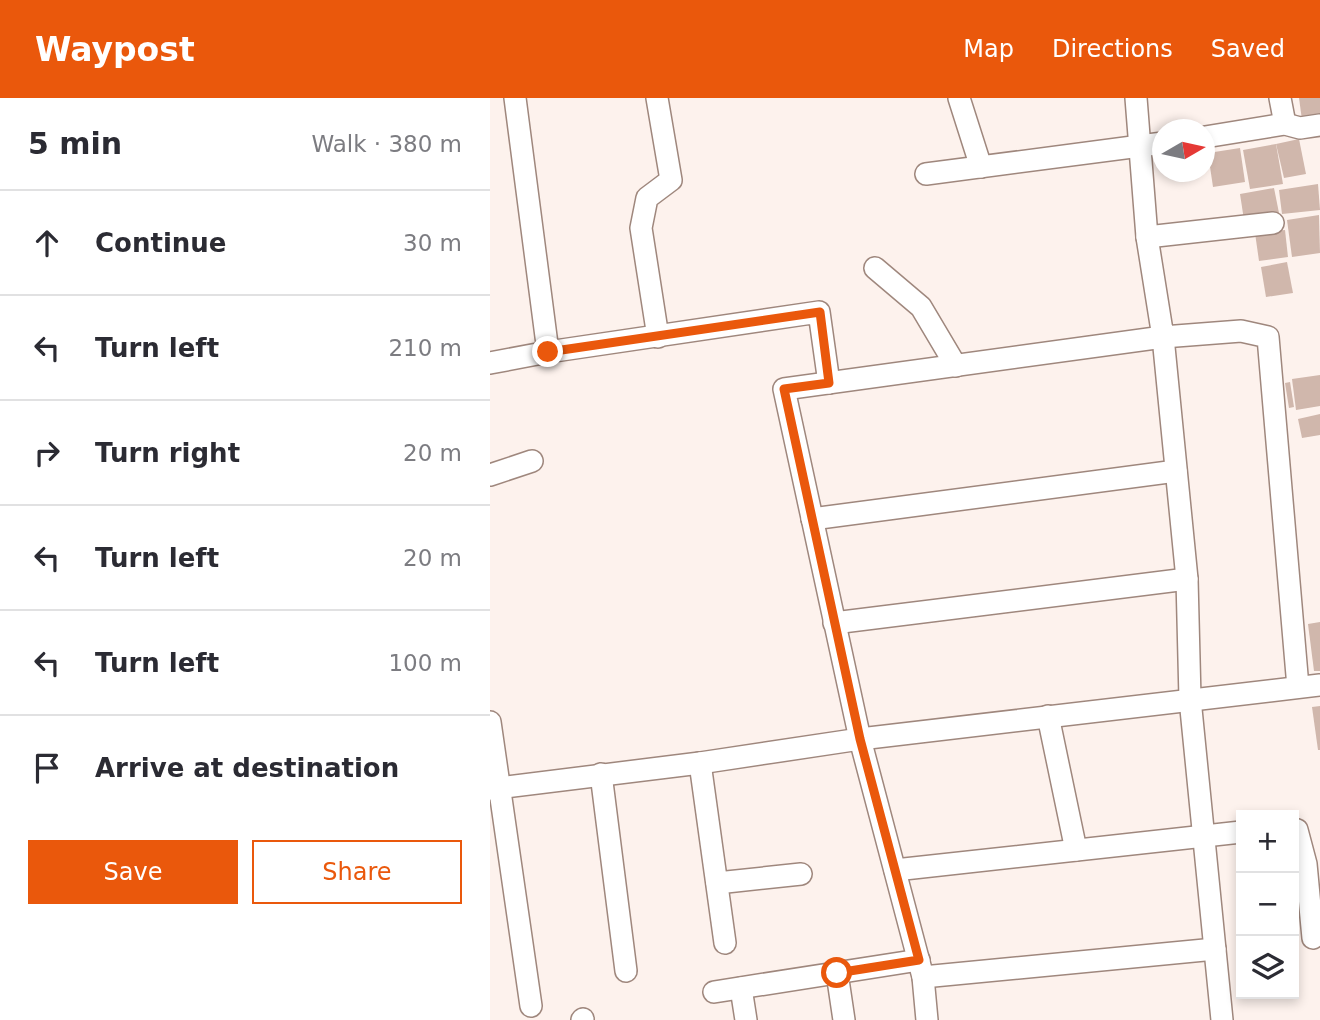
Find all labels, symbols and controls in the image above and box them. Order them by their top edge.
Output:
text: Waypost [35,30,195,69]
text: Map [963,35,1014,63]
text: Directions [1052,35,1173,63]
text: Saved [1211,35,1285,63]
north arrow [1152,119,1215,182]
text: 5 min [28,126,122,161]
text: Walk · 380 m [311,131,462,157]
icon: ahead [28,224,66,262]
text: Continue [95,228,226,258]
text: 30 m [403,230,462,256]
icon: left [28,329,66,367]
text: Turn left [95,333,219,363]
text: 210 m [388,335,462,361]
route end [532,336,563,367]
icon: right [28,434,66,472]
text: Turn right [95,438,240,468]
text: 20 m [403,440,462,466]
icon: left [28,539,66,577]
text: Turn left [95,543,219,573]
text: 20 m [403,545,462,571]
icon: left [28,644,66,682]
text: Turn left [95,648,219,678]
text: 100 m [388,650,462,676]
icon: arrive [28,749,66,787]
text: Arrive at destination [95,753,399,783]
map controls [1236,810,1299,999]
button: + [1236,810,1299,873]
button: Save [28,840,238,904]
button: Share [252,840,462,904]
button: − [1236,873,1299,936]
button: layers [1236,936,1299,999]
route start [821,957,852,988]

